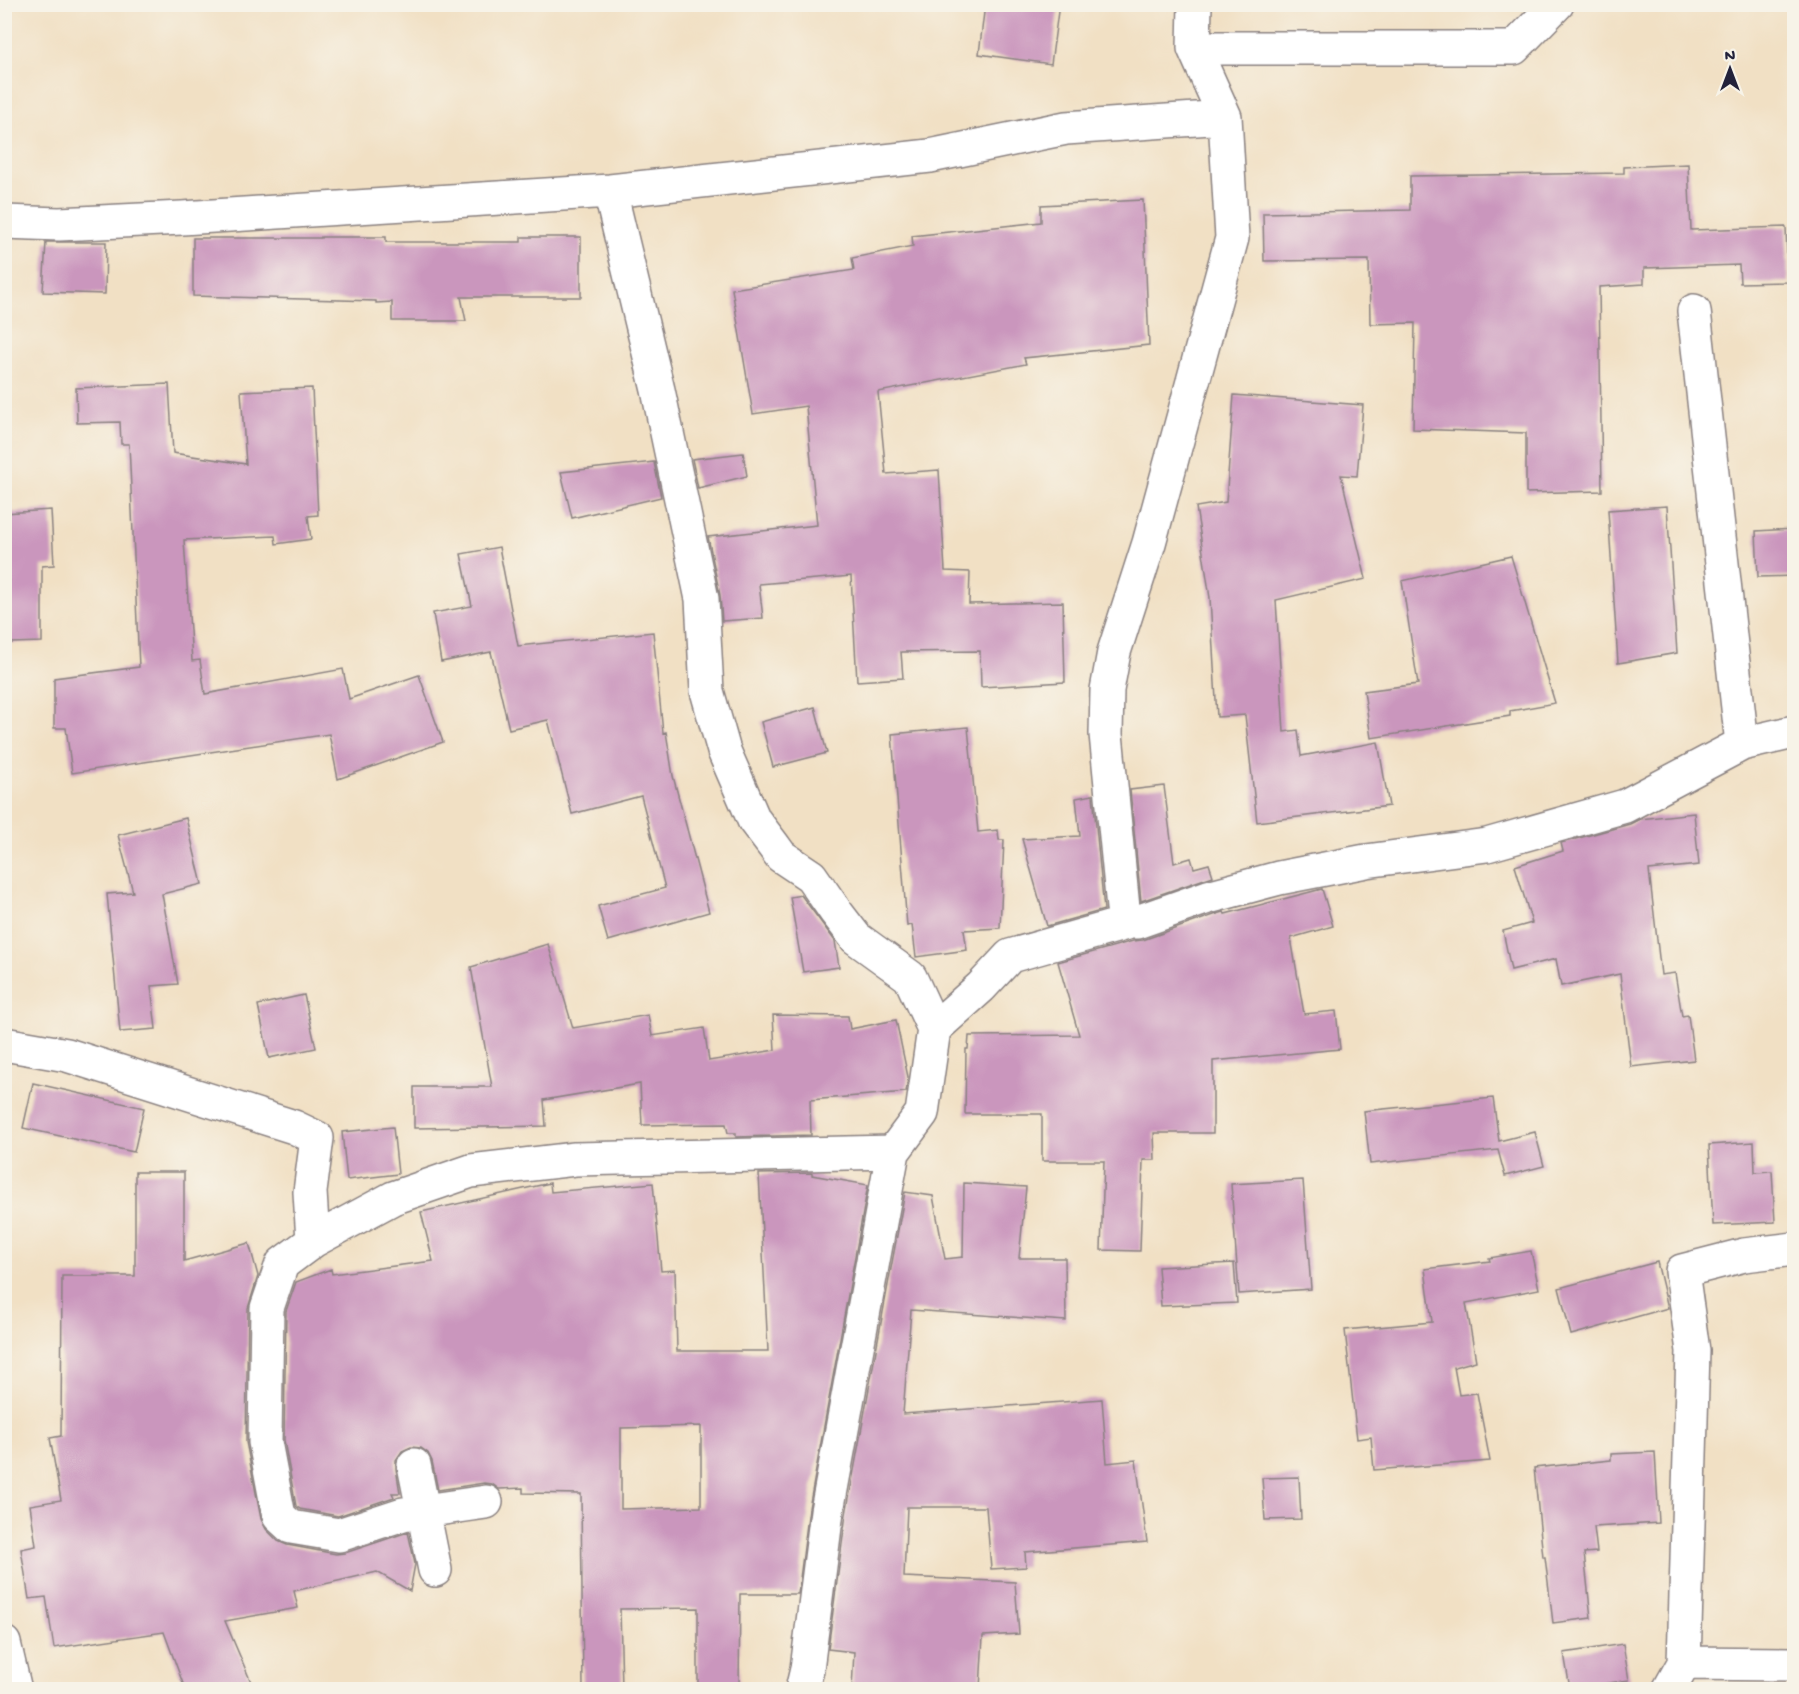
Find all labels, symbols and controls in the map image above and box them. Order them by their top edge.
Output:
north arrow [1700,39,1760,99]
text: N [1725,48,1736,67]

